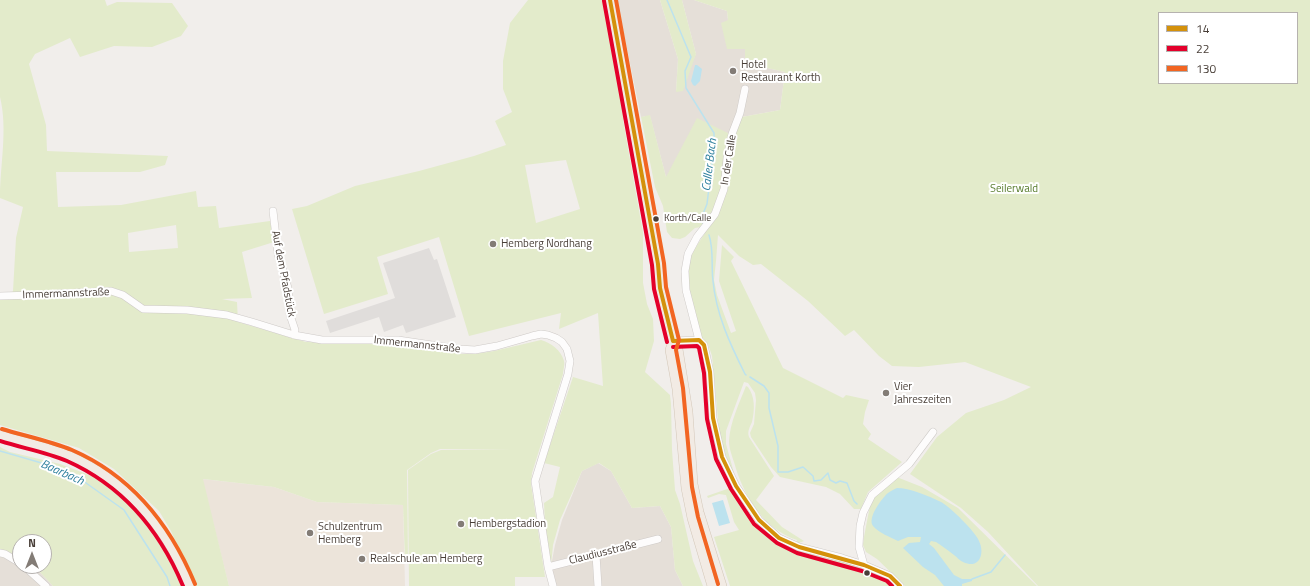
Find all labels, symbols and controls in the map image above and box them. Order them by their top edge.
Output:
legend [1158,12,1298,84]
text: 14 [1196,19,1209,38]
text: 22 [1196,39,1209,58]
place label: Hotel Restaurant Korth [741,58,821,84]
text: 130 [1196,59,1216,78]
marker: Hotel Restaurant Korth [728,66,738,76]
street label: In der Calle [719,134,739,186]
water label: Caller Bach [700,138,720,192]
park label: Seilerwald [990,182,1038,196]
place label: Korth/Calle [664,213,711,225]
marker: Korth/Calle [651,214,661,224]
street label: Auf dem Pfadstück [268,230,298,318]
place label: Hemberg Nordhang [501,237,592,251]
marker: Hemberg Nordhang [488,239,498,249]
street label: Immermannstraße [22,286,110,302]
street label: Immermannstraße [373,334,461,356]
place label: Vier Jahreszeiten [894,380,951,406]
marker: Vier Jahreszeiten [881,388,891,398]
water label: Baarbach [38,457,86,489]
place label: Hembergstadion [469,517,546,531]
marker: Hembergstadion [456,519,466,529]
place label: Schulzentrum Hemberg [318,520,382,546]
marker: Schulzentrum Hemberg [305,528,315,538]
north arrow [12,534,52,574]
text: N [28,535,36,551]
street label: Claudiusstraße [568,538,638,568]
place label: Realschule am Hemberg [370,552,482,566]
marker: Realschule am Hemberg [357,554,367,564]
unlabelled marker [862,568,872,578]

